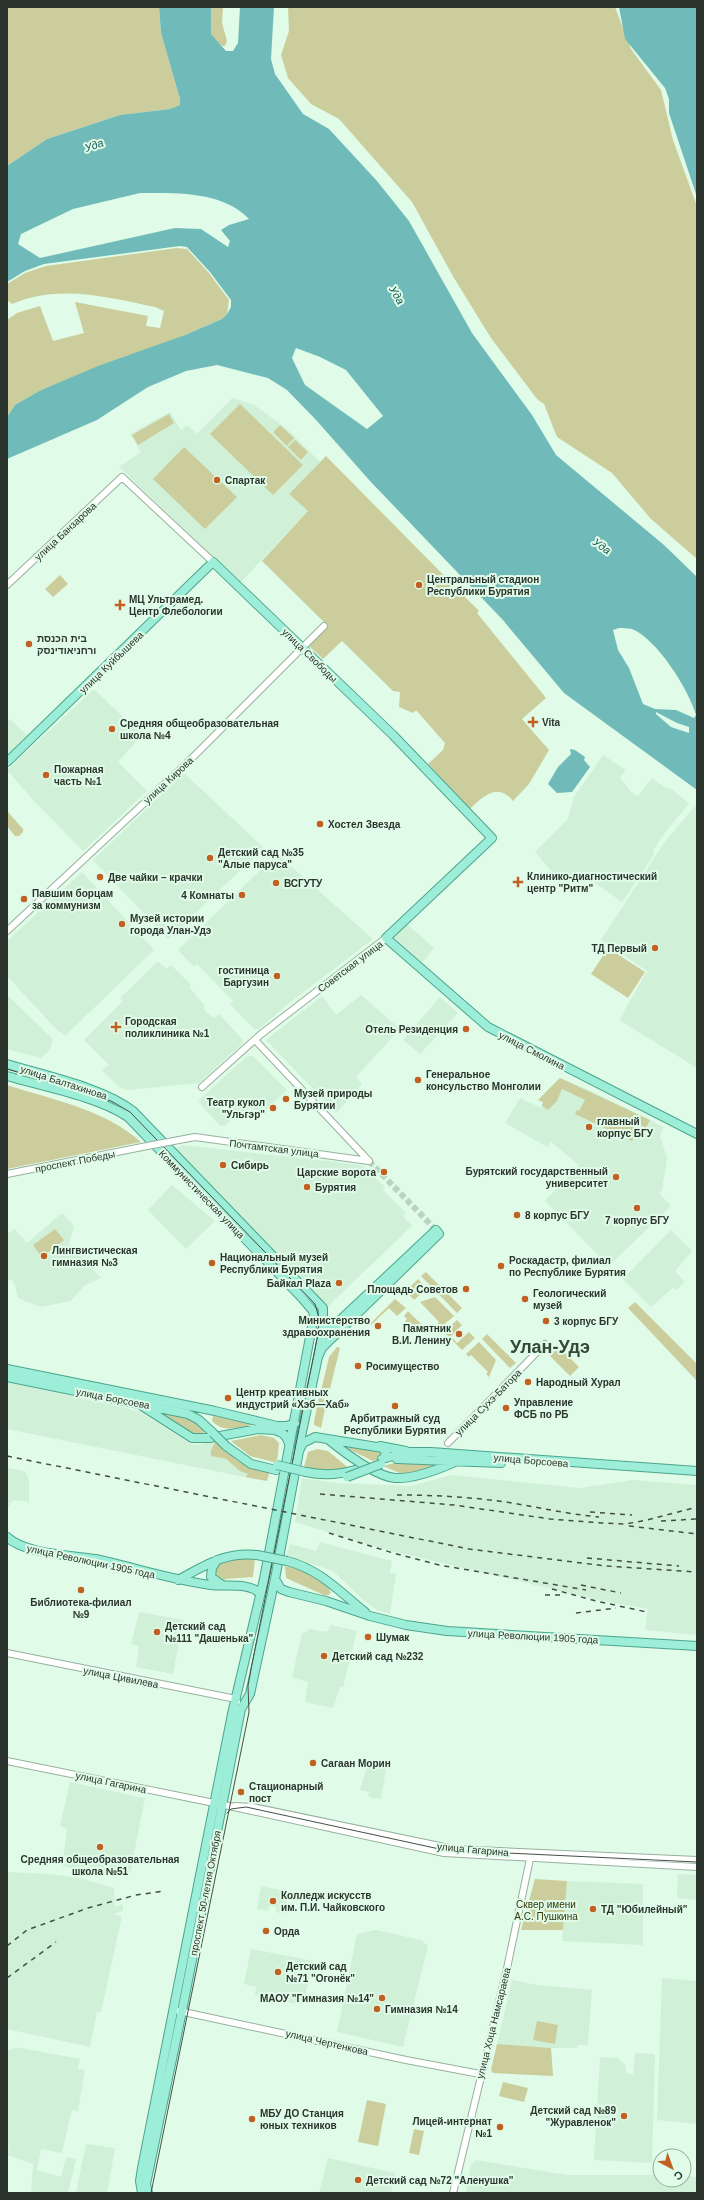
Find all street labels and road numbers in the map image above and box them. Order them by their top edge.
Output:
street label: улица Банзарова [32,500,99,563]
street label: улица Свободы [280,626,339,684]
street label: улица Куйбышева [77,629,146,695]
street label: улица Кирова [141,754,196,806]
street label: Советская улица [316,938,385,994]
street label: улица Смолина [497,1029,567,1072]
street label: улица Балтахинова [19,1063,109,1102]
street label: Почтамтская улица [229,1138,320,1159]
street label: проспект Победы [34,1148,116,1175]
street label: Коммунистическая улица [157,1148,247,1241]
street label: улица Сухэ-Батора [453,1367,524,1438]
street label: улица Борсоева [75,1386,151,1411]
street label: улица Борсоева [493,1452,569,1469]
street label: улица Революции 1905 года [26,1543,156,1581]
street label: улица Революции 1905 года [467,1628,599,1645]
street label: улица Цивилева [82,1665,160,1690]
street label: улица Гагарина [75,1770,148,1795]
street label: проспект 50-летия Октября [188,1830,223,1957]
street label: улица Гагарина [437,1841,510,1858]
street label: улица Хоца Намсараева [474,1966,513,2080]
street label: улица Чертенкова [285,2028,370,2057]

